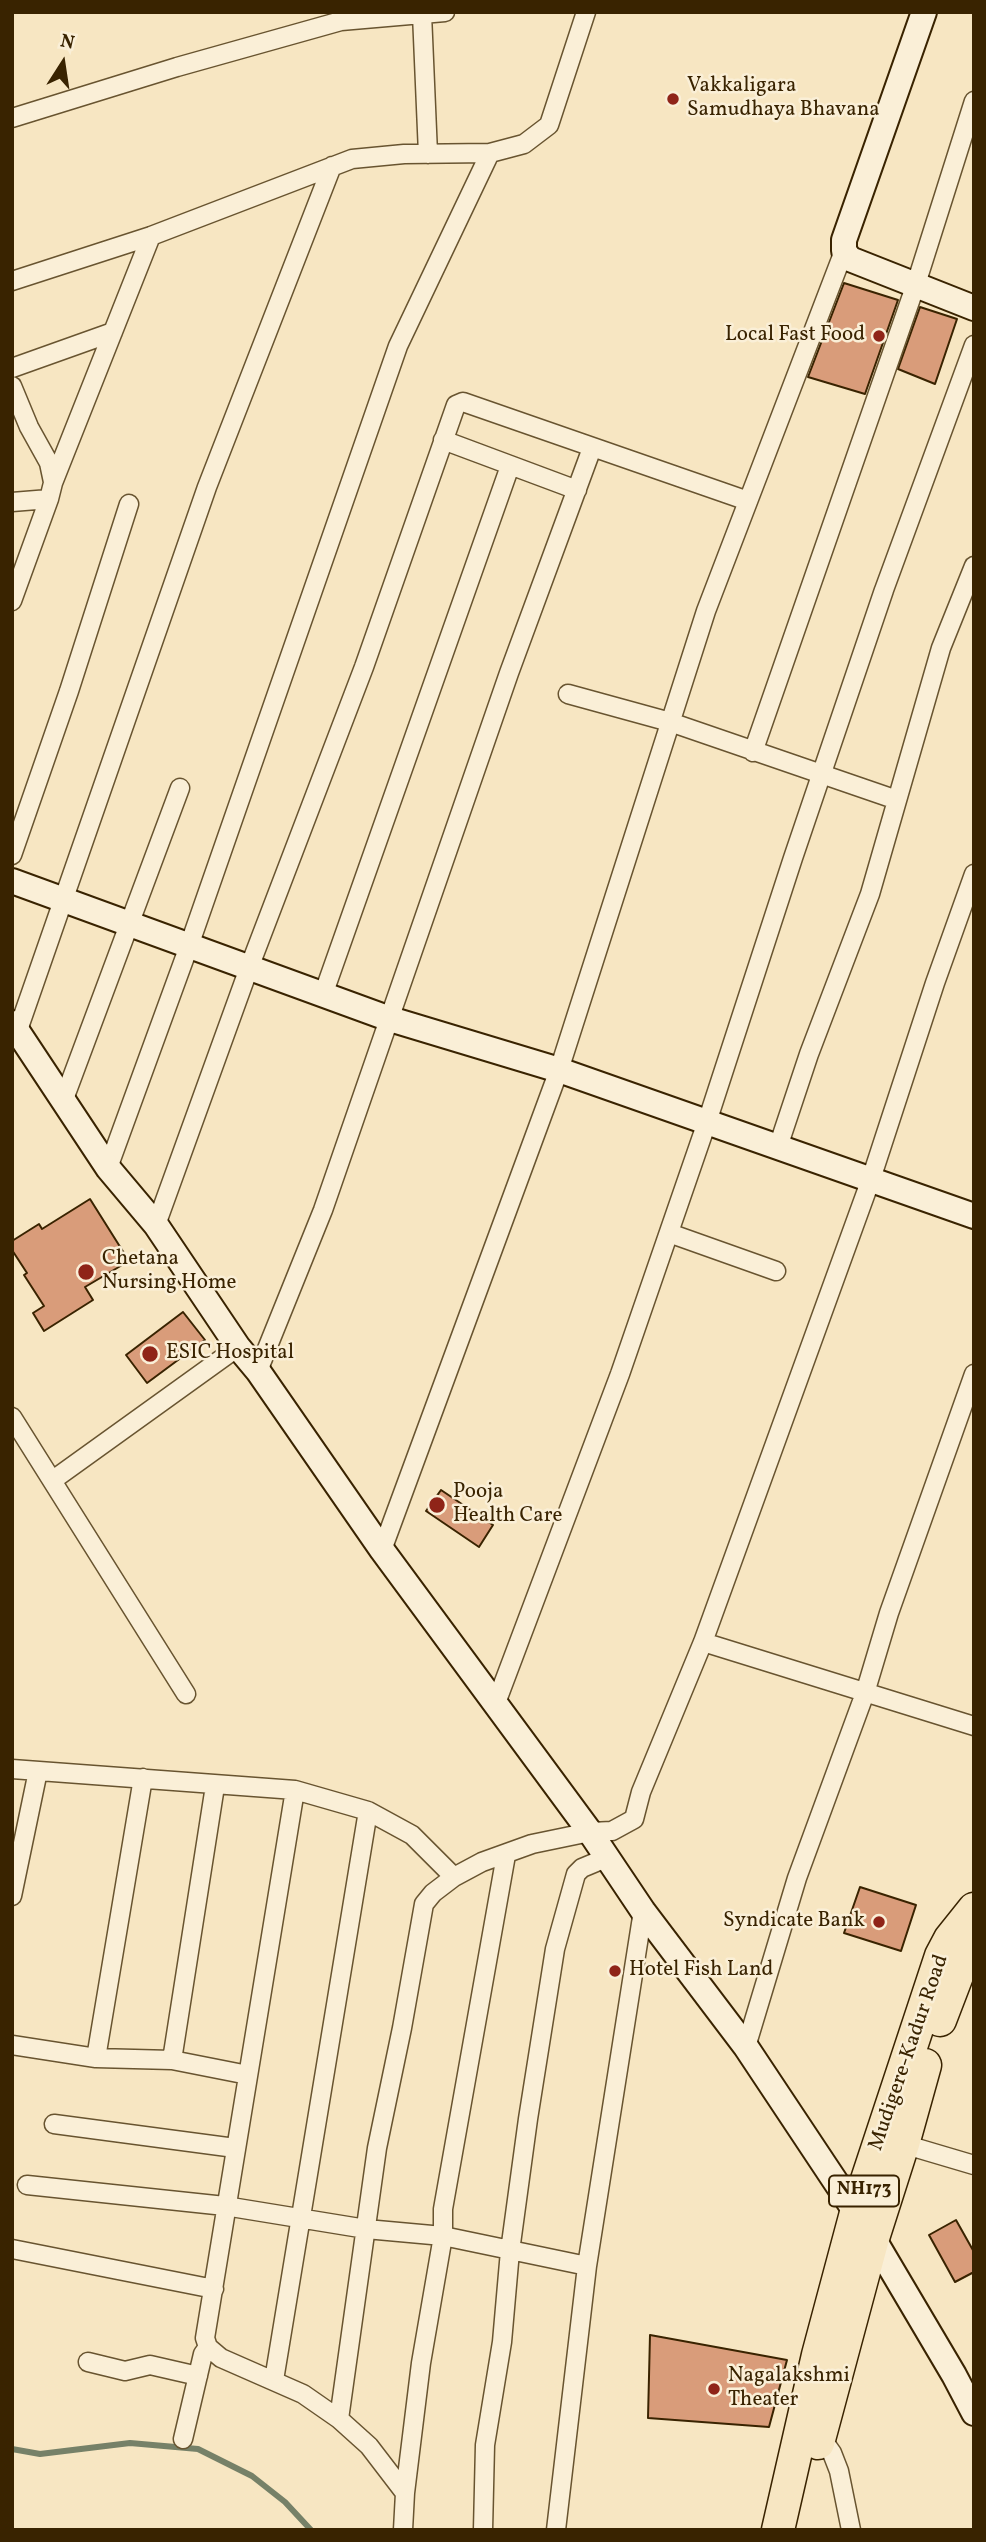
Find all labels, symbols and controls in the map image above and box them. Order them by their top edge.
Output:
north arrow [28,28,98,98]
text: N [58,28,77,57]
place label: Vakkaligara Samudhaya Bhavana [687,74,880,124]
marker: Vakkaligara Samudhaya Bhavana [665,91,681,107]
place label: Local Fast Food [725,323,865,349]
marker: Local Fast Food [871,328,887,344]
place label: Chetana Nursing Home [102,1247,237,1297]
marker: Chetana Nursing Home [76,1262,96,1282]
place label: ESIC Hospital [166,1341,294,1367]
marker: ESIC Hospital [140,1344,160,1364]
place label: Pooja Health Care [453,1480,563,1530]
marker: Pooja Health Care [427,1495,447,1515]
place label: Syndicate Bank [723,1909,865,1935]
marker: Syndicate Bank [871,1914,887,1930]
street label: Mudigere-Kadur Road [865,1952,955,2154]
place label: Hotel Fish Land [629,1958,773,1984]
marker: Hotel Fish Land [607,1963,623,1979]
road number: NH173 [829,2176,899,2206]
place label: Nagalakshmi Theater [728,2364,850,2414]
marker: Nagalakshmi Theater [706,2381,722,2397]

